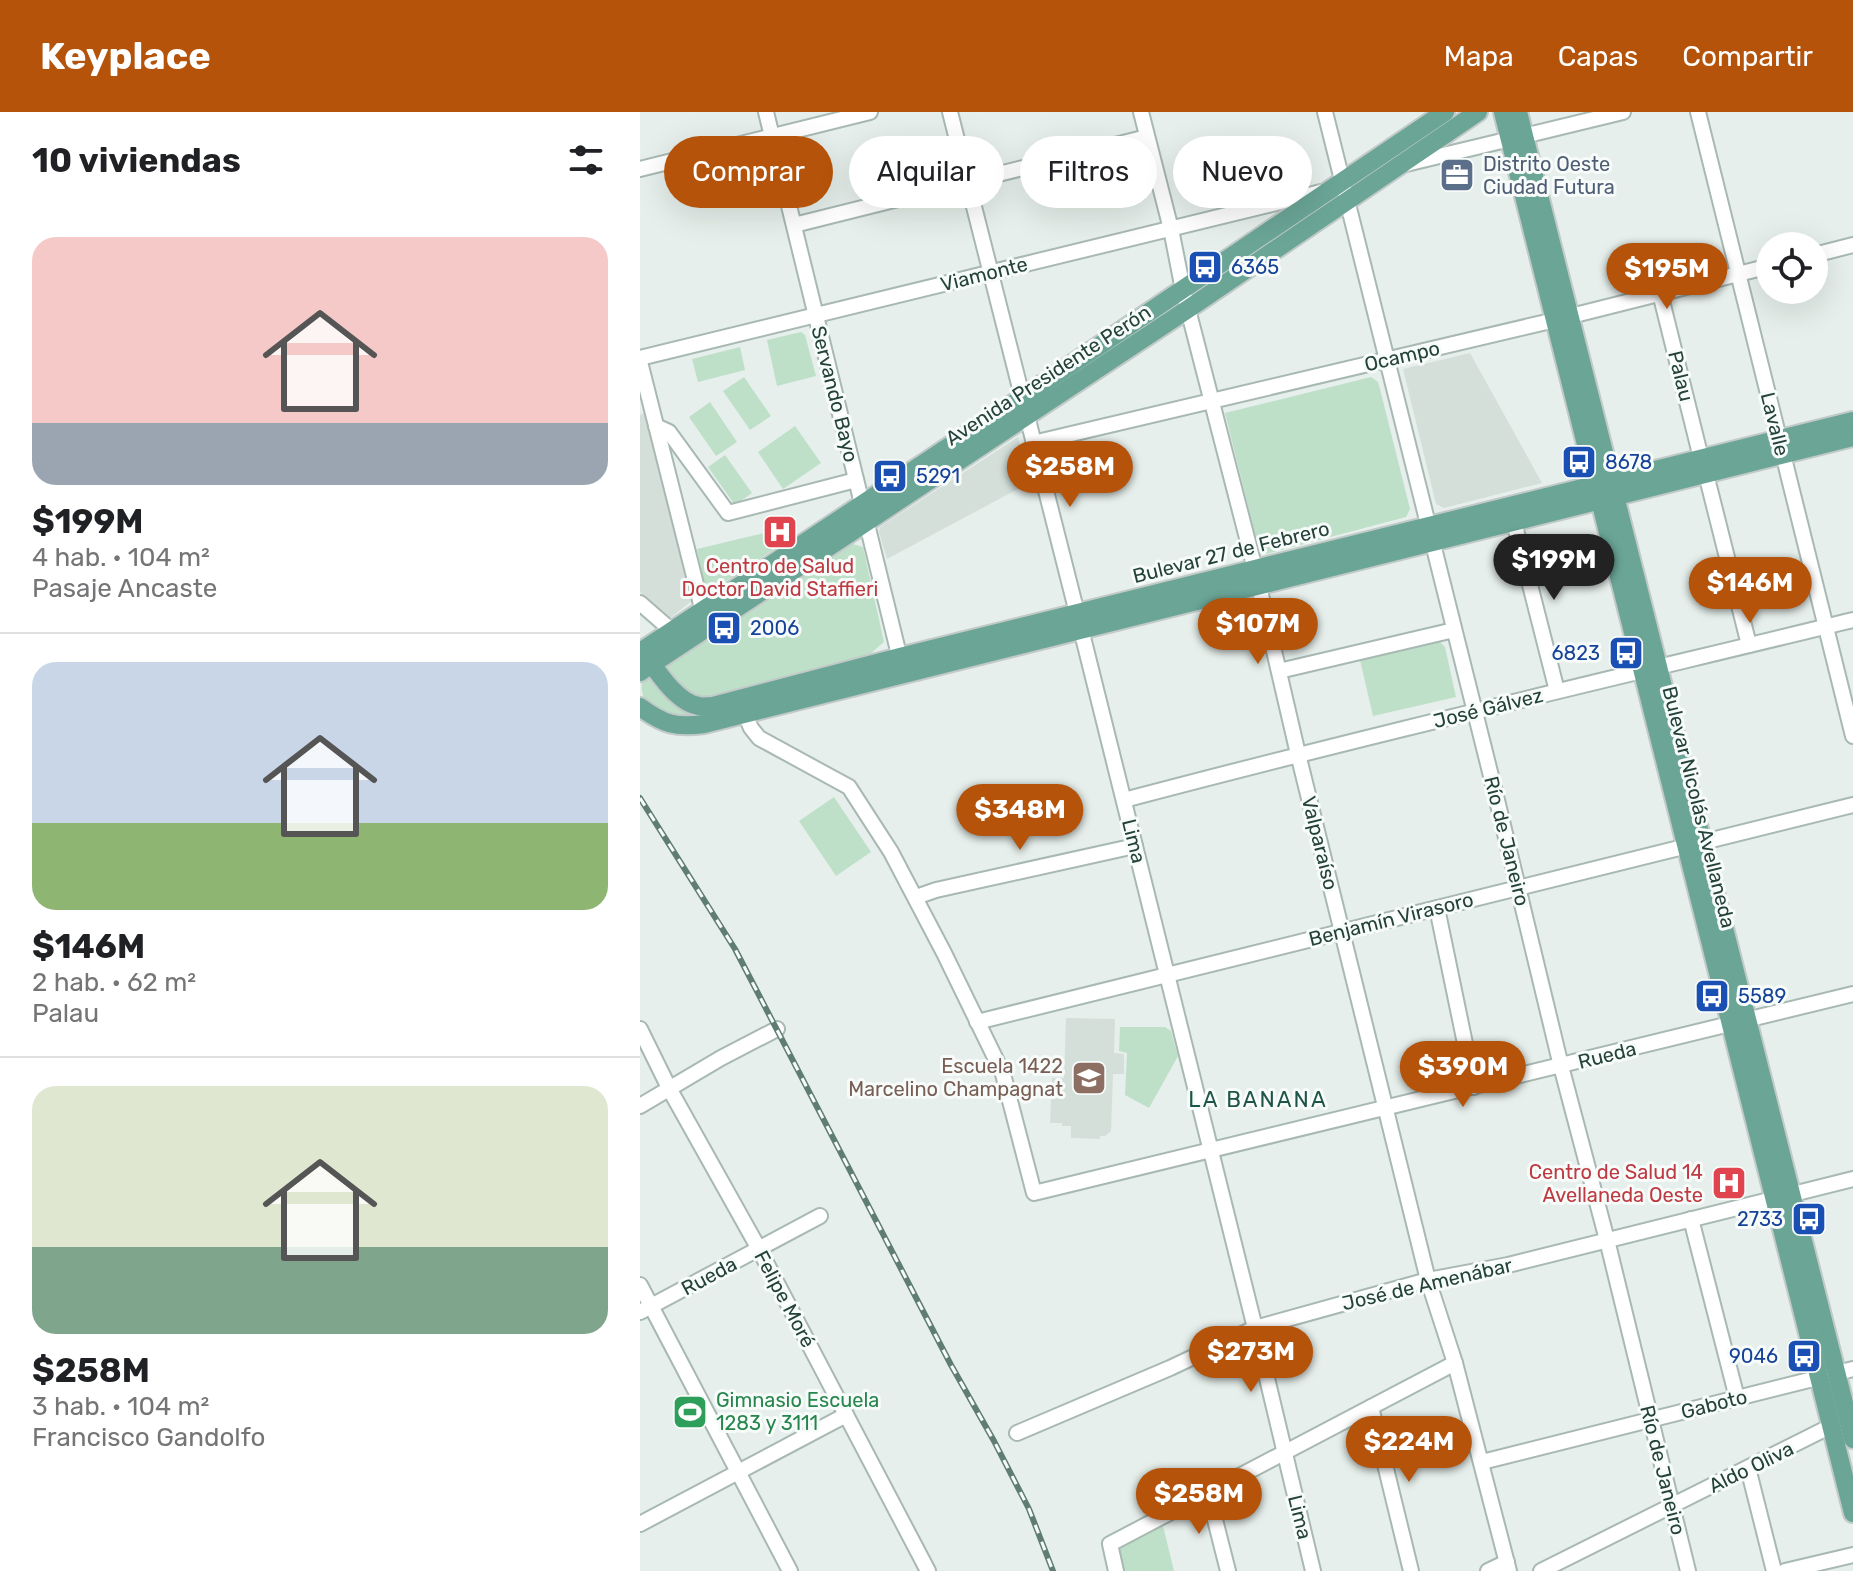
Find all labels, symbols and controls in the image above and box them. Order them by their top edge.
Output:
text: Keyplace [40,33,211,79]
text: Mapa [1444,40,1514,73]
text: Capas [1558,40,1638,73]
text: Compartir [1682,40,1813,73]
chip: Comprar [664,136,833,208]
chip: Alquilar [849,136,1004,208]
chip: Filtros [1020,136,1157,208]
chip: Nuevo [1173,136,1312,208]
icon: filters [564,138,608,182]
text: 10 viviendas [32,140,241,181]
place label: Distrito Oeste Ciudad Futura [1483,152,1615,199]
office icon: Distrito Oeste Ciudad Futura [1438,156,1476,194]
map controls [1756,232,1828,304]
button: locate [1756,232,1828,304]
pin: $195M [1611,243,1723,311]
bus stop icon: 6365 [1186,248,1224,286]
street label: Viamonte [938,252,1030,296]
text: $195M [1624,253,1710,284]
place label: 6365 [1231,255,1279,279]
icon: home [248,289,392,433]
street label: Avenida Presidente Perón [941,300,1155,450]
street label: Servando Bayo [806,323,864,465]
street label: Ocampo [1362,336,1442,376]
street label: Palau [1663,348,1699,404]
street label: Lavalle [1756,390,1794,458]
pin: $258M [1014,441,1126,509]
bus stop icon: 8678 [1560,443,1598,481]
place label: 8678 [1605,450,1652,474]
text: $258M [1025,451,1115,482]
bus stop icon: 5291 [871,457,909,495]
place label: 5291 [916,464,960,488]
text: $199M [32,501,143,542]
hospital icon: Centro de Salud Doctor David Staffieri [761,513,799,551]
street label: Bulevar 27 de Febrero [1130,516,1332,588]
pin: $199M [1498,534,1610,602]
text: 4 hab. · 104 m² [32,542,210,573]
text: $199M [1511,544,1597,575]
place label: Centro de Salud Doctor David Staffieri [682,554,878,601]
pin: $146M [1694,557,1806,625]
text: $146M [1707,567,1793,598]
text: Pasaje Ancaste [32,573,217,604]
pin: $107M [1202,598,1314,666]
text: $107M [1216,608,1300,639]
bus stop icon: 2006 [705,609,743,647]
place label: 2006 [750,616,799,640]
bus stop icon: 6823 [1607,634,1645,672]
place label: 6823 [1551,641,1600,665]
street label: José Gálvez [1431,683,1545,733]
street label: Bulevar Nicolás Avellaneda [1657,684,1741,930]
icon: home [248,714,392,858]
street label: Río de Janeiro [1479,774,1535,908]
pin: $348M [964,784,1076,852]
text: $348M [974,794,1066,825]
street label: Valparaíso [1297,794,1343,892]
street label: Lima [1117,816,1151,866]
street label: Benjamín Virasoro [1306,887,1476,951]
text: $146M [32,926,145,967]
text: 2 hab. · 62 m² [32,967,196,998]
bus stop icon: 5589 [1693,977,1731,1015]
place label: 5589 [1738,984,1786,1008]
text: Palau [32,998,99,1029]
street label: Rueda [1575,1036,1639,1074]
pin: $390M [1407,1041,1519,1109]
text: $390M [1418,1051,1508,1082]
place label: Escuela 1422 Marcelino Champagnat [848,1054,1063,1101]
school or university icon: Escuela 1422 Marcelino Champagnat [1070,1059,1108,1097]
district label: LA BANANA [1188,1086,1328,1113]
icon: home [248,1138,392,1282]
place label: Centro de Salud 14 Avellaneda Oeste [1529,1160,1703,1207]
hospital icon: Centro de Salud 14 Avellaneda Oeste [1710,1164,1748,1202]
bus stop icon: 2733 [1790,1200,1828,1238]
place label: 2733 [1737,1207,1783,1231]
street label: Felipe Moré [749,1246,821,1352]
street label: Rueda [677,1251,741,1301]
street label: José de Amenábar [1340,1253,1515,1315]
pin: $273M [1195,1326,1307,1394]
text: $273M [1207,1336,1295,1367]
bus stop icon: 9046 [1785,1337,1823,1375]
place label: 9046 [1729,1344,1778,1368]
text: $258M [32,1350,150,1391]
street label: Gaboto [1678,1384,1750,1424]
place label: Gimnasio Escuela 1283 y 3111 [716,1388,879,1435]
text: 3 hab. · 104 m² [32,1391,209,1422]
sports icon: Gimnasio Escuela 1283 y 3111 [671,1393,709,1431]
street label: Río de Janeiro [1635,1403,1691,1537]
pin: $224M [1353,1416,1465,1484]
text: Francisco Gandolfo [32,1422,265,1453]
text: $224M [1364,1426,1454,1457]
street label: Aldo Oliva [1705,1436,1797,1498]
pin: $258M [1143,1468,1255,1536]
text: $258M [1154,1478,1244,1509]
street label: Lima [1283,1492,1317,1542]

